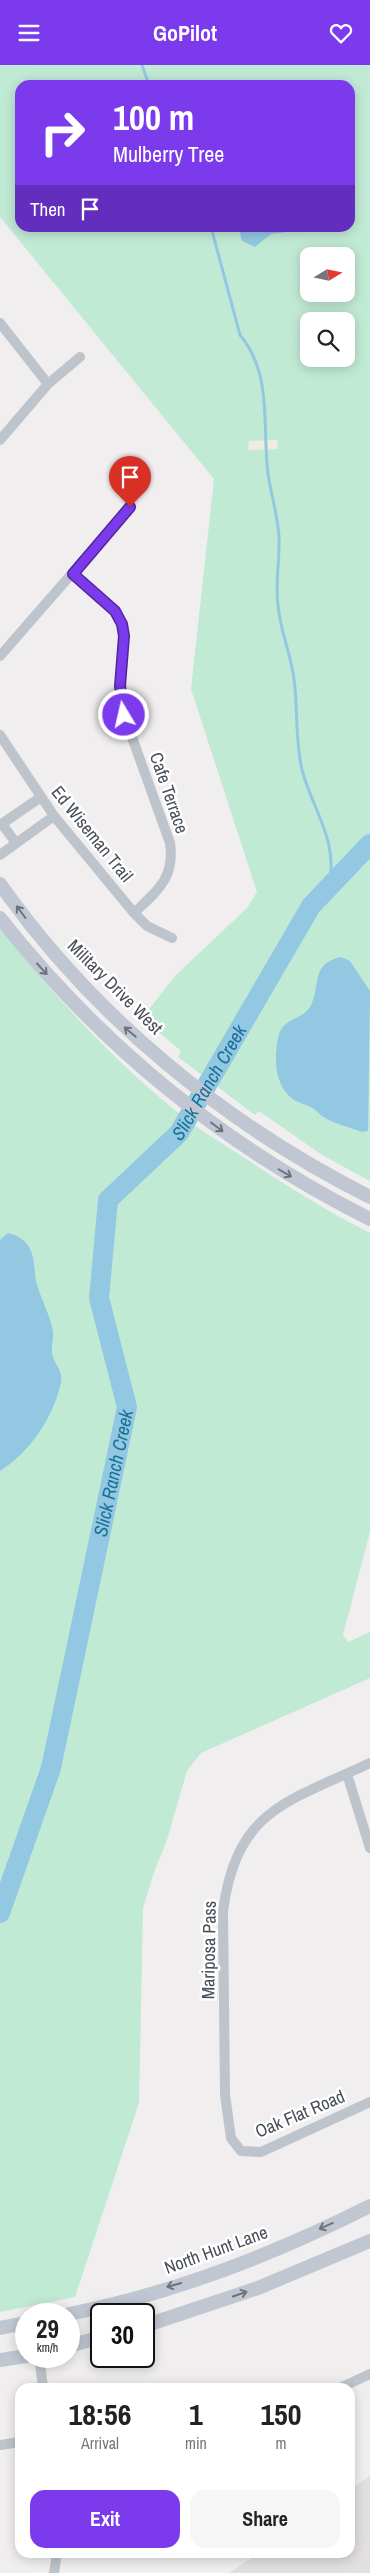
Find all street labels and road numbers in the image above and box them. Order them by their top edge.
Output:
street label: Cafe Terrace [144,749,195,837]
street label: Ed Wiseman Trail [46,780,139,887]
street label: Military Drive West [62,934,168,1040]
street label: Mariposa Pass [195,1901,222,1999]
street label: Oak Flat Road [251,2083,348,2144]
street label: North Hunt Lane [161,2219,271,2280]

